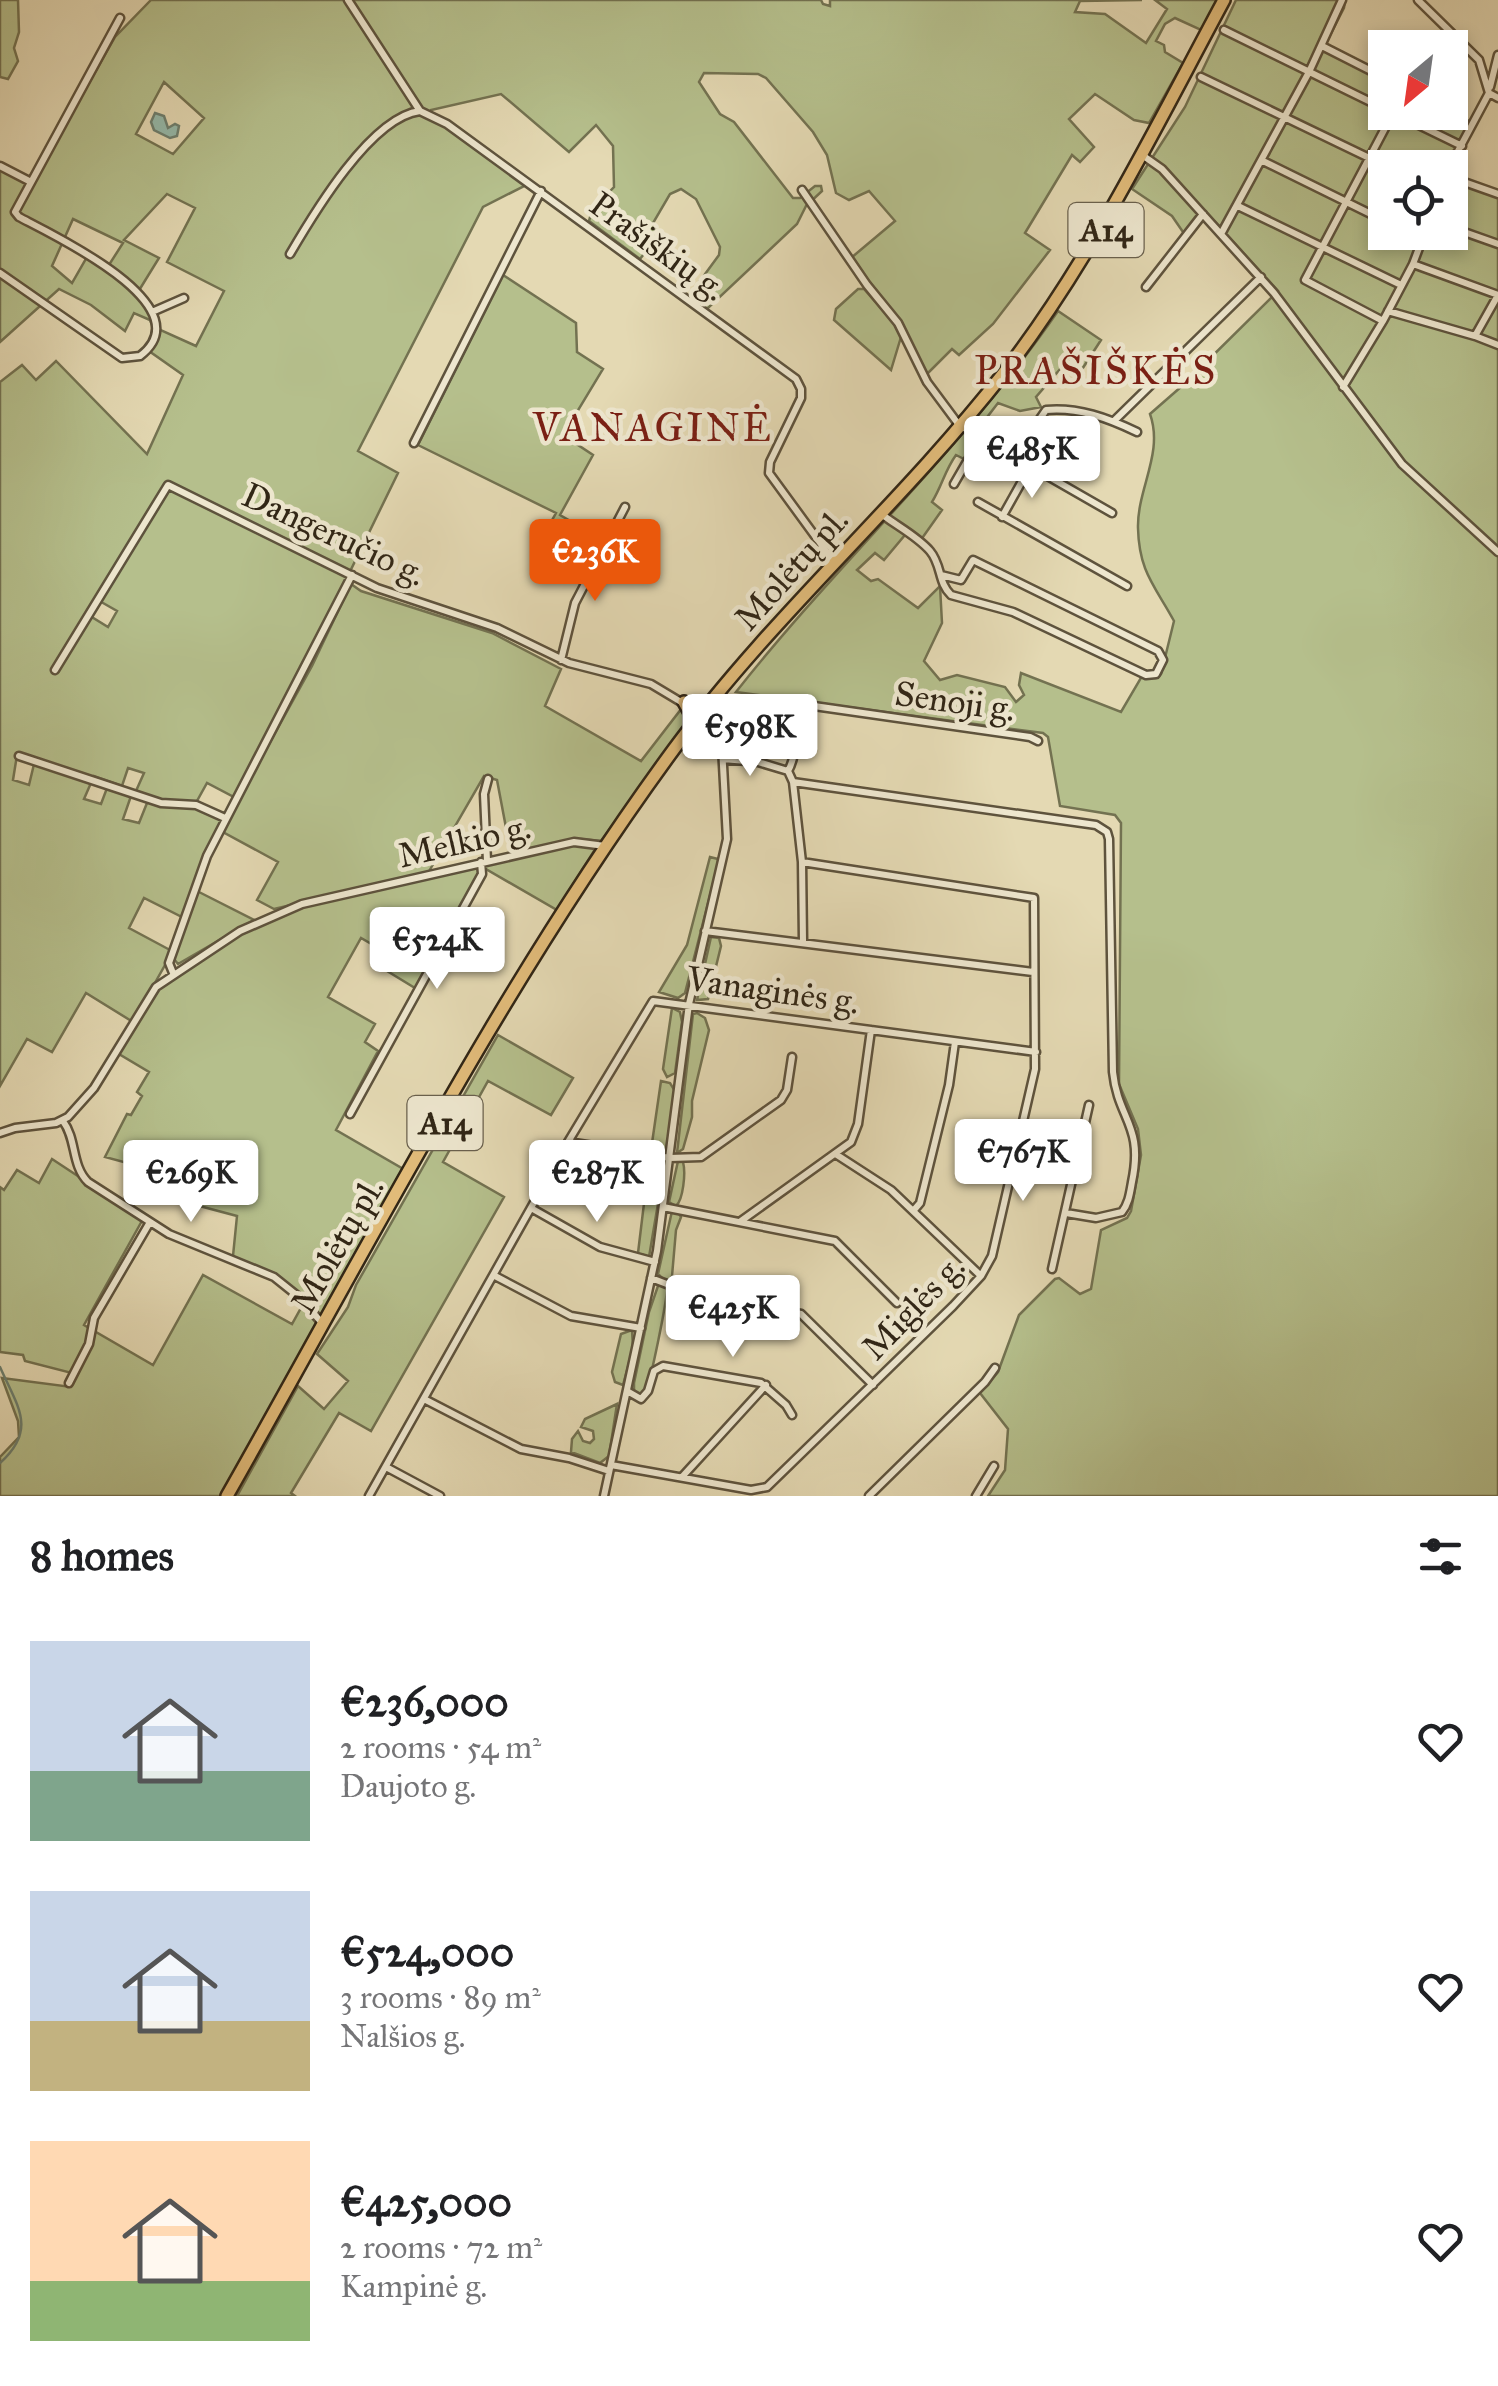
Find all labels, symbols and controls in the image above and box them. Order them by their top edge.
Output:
north arrow [1368,30,1468,130]
map controls [1368,30,1468,250]
button: locate [1368,150,1468,250]
street label: Prašiškių g. [581,183,734,310]
road number: A14 [1068,203,1144,257]
district label: PRAŠIŠKĖS [974,346,1218,395]
district label: VANAGINĖ [532,403,773,452]
pin: €485K [962,416,1102,501]
text: €485K [986,429,1078,468]
street label: Dangeručio g. [235,473,432,596]
street label: Molėtų pl. [725,499,858,639]
pin: €236K [525,519,665,604]
text: €236K [551,532,639,571]
street label: Senoji g. [892,672,1018,731]
pin: €598K [680,694,820,779]
text: €598K [704,707,796,746]
street label: Melkio g. [394,805,534,878]
pin: €524K [367,907,507,992]
text: €524K [392,920,482,959]
street label: Vanaginės g. [683,957,862,1024]
road number: A14 [408,1096,482,1150]
pin: €767K [953,1119,1093,1204]
text: €767K [977,1132,1069,1171]
pin: €269K [121,1140,261,1225]
pin: €287K [527,1140,667,1225]
text: €269K [145,1153,237,1192]
text: €287K [551,1153,643,1192]
street label: Molėtų pl. [281,1170,394,1321]
street label: Miglės g. [853,1246,974,1369]
pin: €425K [663,1275,803,1360]
text: €425K [688,1288,778,1327]
icon: filters [1413,1529,1468,1584]
text: 8 homes [30,1530,174,1582]
text: €236,000 [340,1676,509,1728]
icon: home [110,1681,230,1801]
icon: heart [1413,1714,1468,1769]
text: 2 rooms · 54 m² [340,1728,541,1767]
text: Daujoto g. [340,1767,476,1806]
text: €524,000 [340,1926,514,1978]
icon: home [110,1931,230,2051]
icon: heart [1413,1964,1468,2019]
text: 3 rooms · 89 m² [340,1978,541,2017]
text: Nalšios g. [340,2017,465,2056]
text: €425,000 [340,2176,512,2228]
icon: home [110,2181,230,2301]
icon: heart [1413,2214,1468,2269]
text: 2 rooms · 72 m² [340,2228,542,2267]
text: Kampinė g. [340,2267,487,2306]

